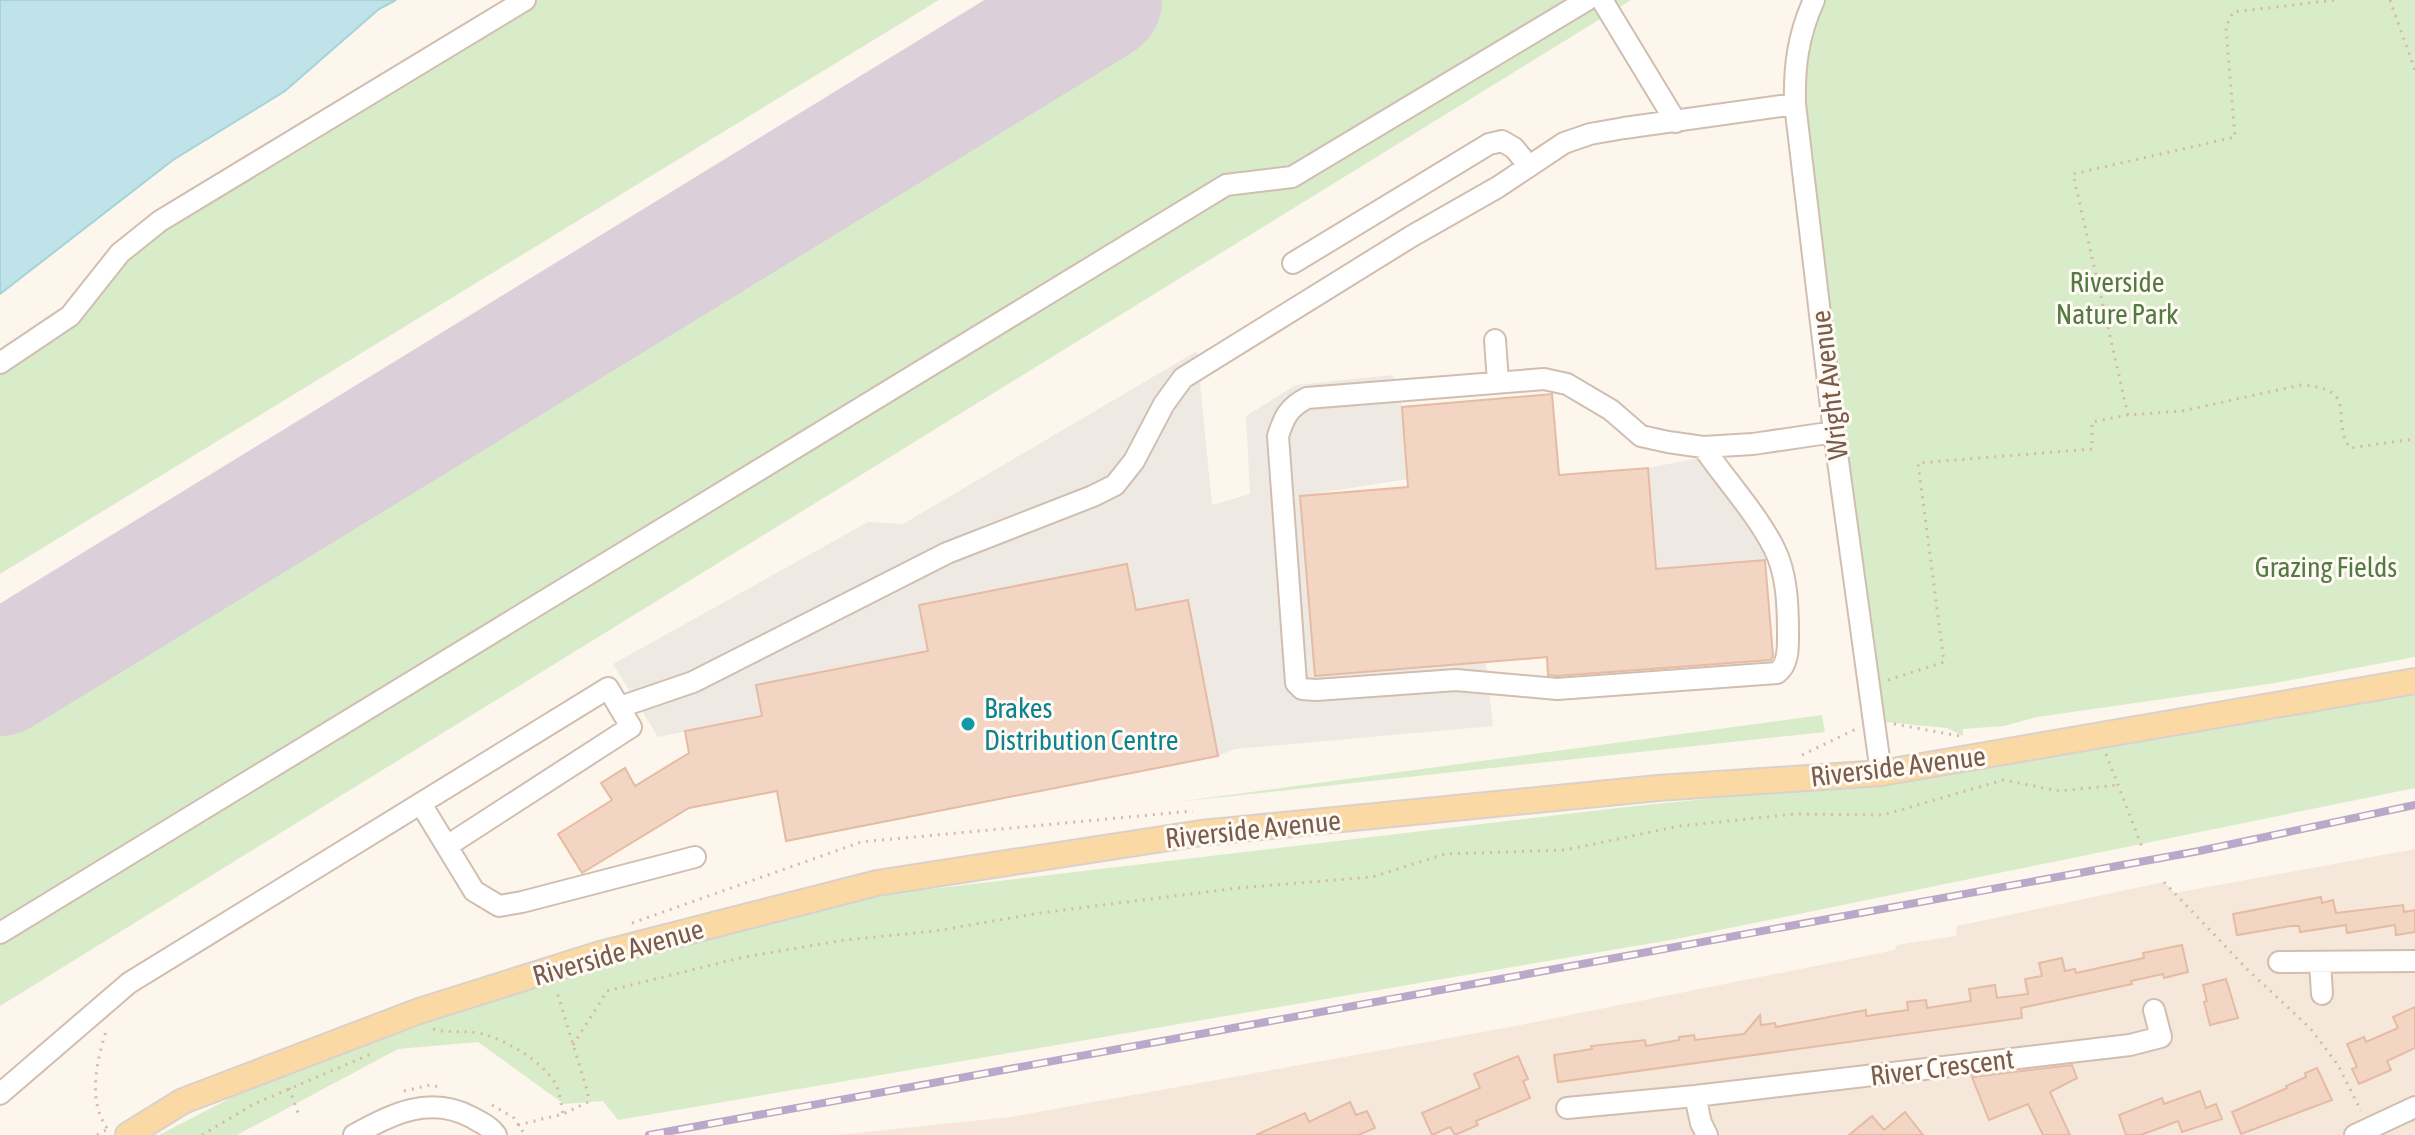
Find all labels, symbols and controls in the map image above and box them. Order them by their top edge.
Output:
park label: Riverside Nature Park [2056,266,2178,330]
street label: Wright Avenue [1804,309,1854,461]
park label: Grazing Fields [2255,551,2397,583]
place label: Brakes Distribution Centre [984,692,1179,756]
marker: Brakes Distribution Centre [959,715,977,733]
street label: Riverside Avenue [1809,739,1987,793]
street label: Riverside Avenue [1164,804,1342,854]
street label: Riverside Avenue [529,912,707,992]
street label: River Crescent [1868,1042,2016,1092]

